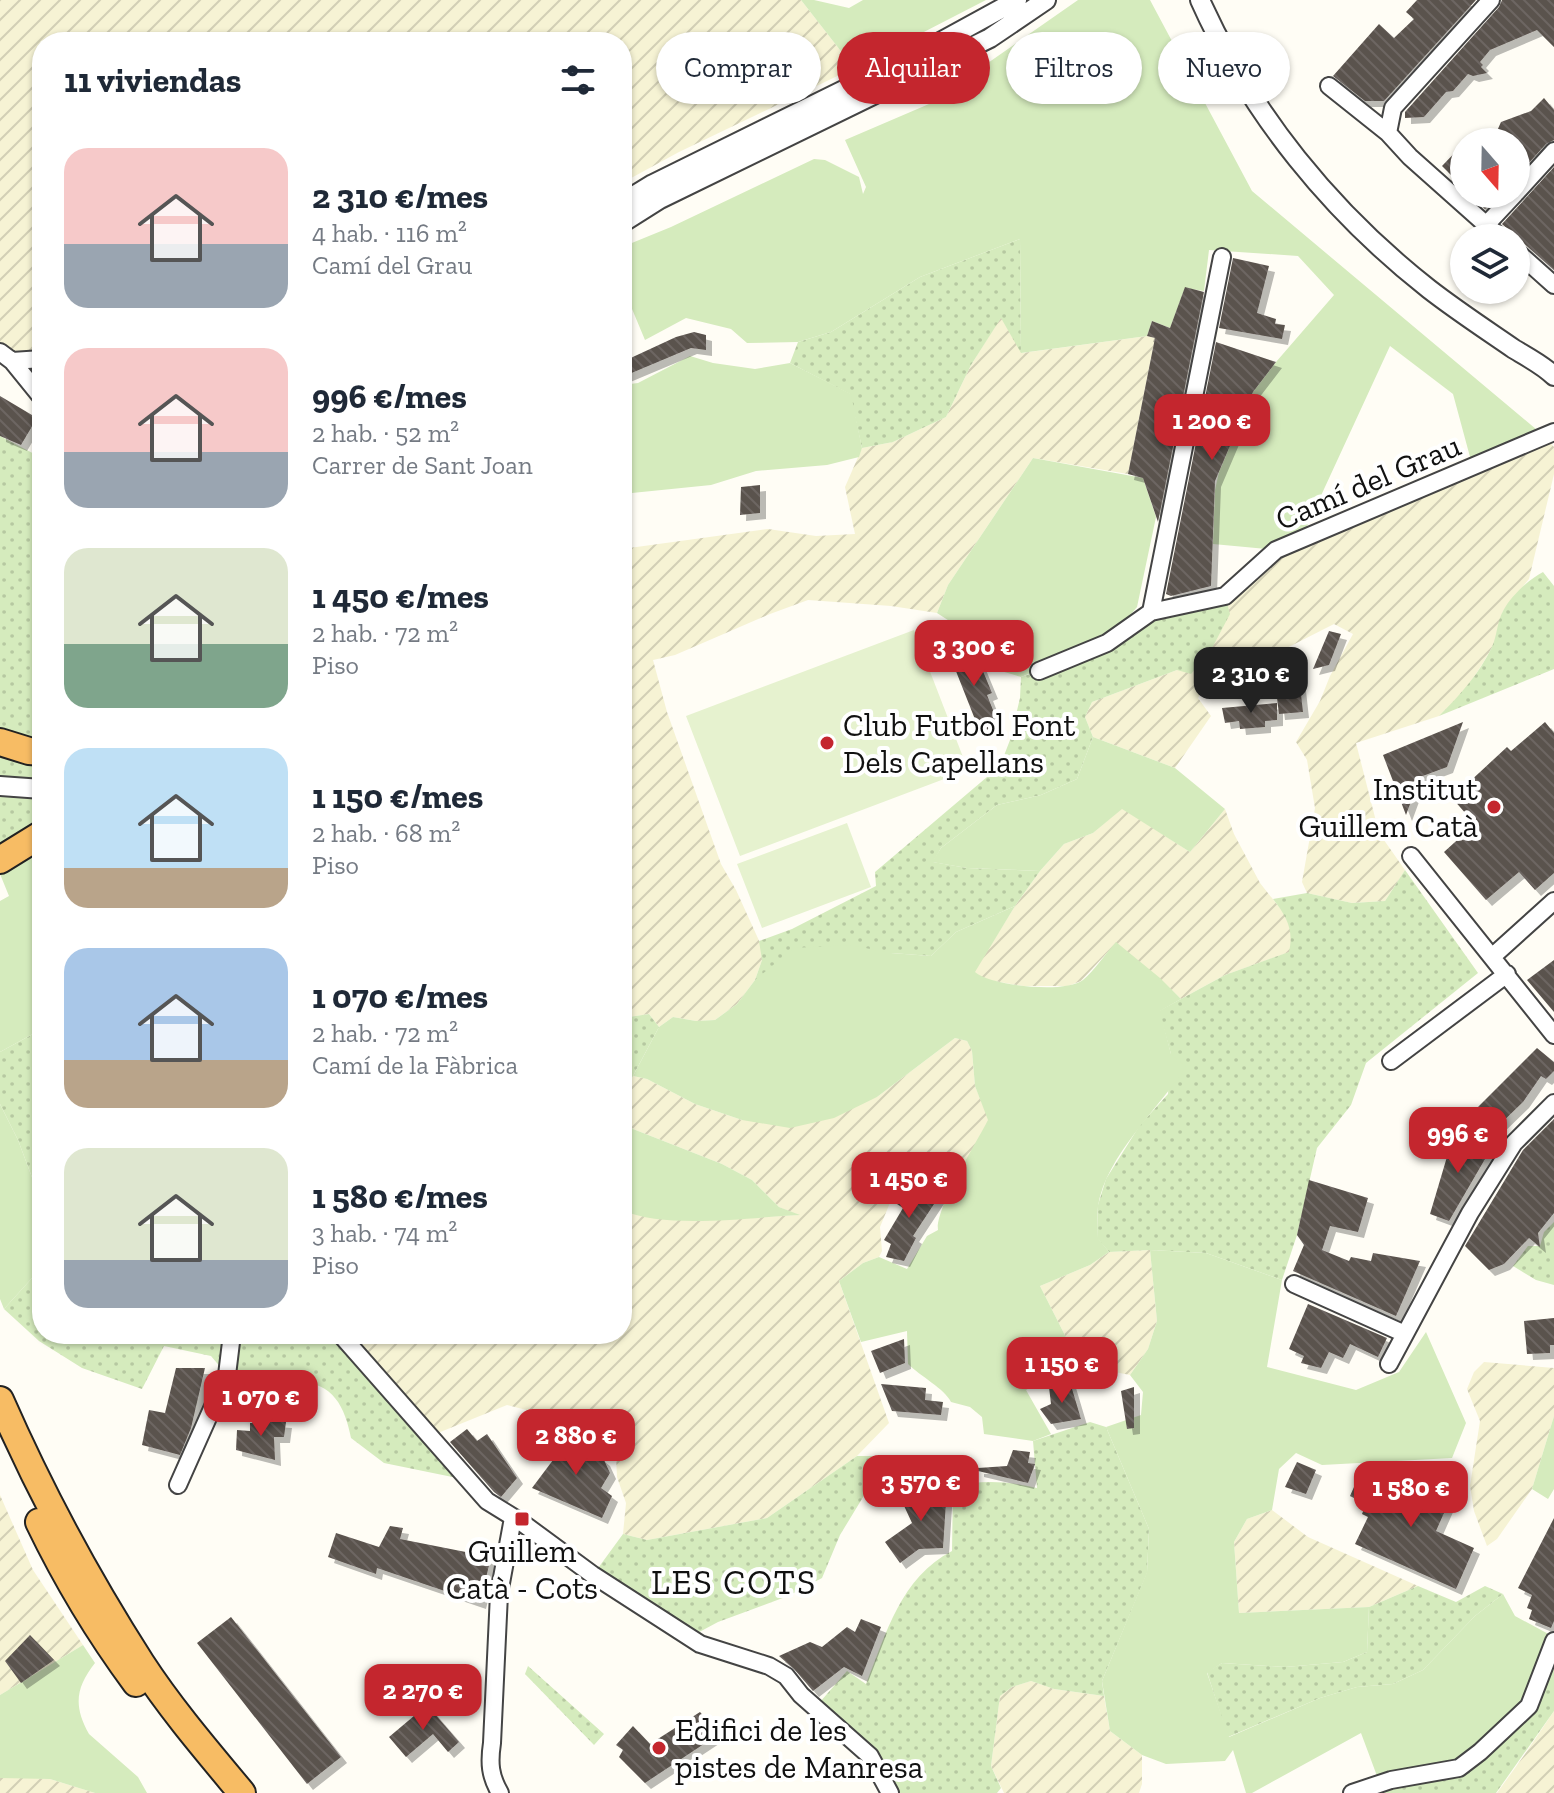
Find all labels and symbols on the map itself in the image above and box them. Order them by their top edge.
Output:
north arrow [1450,128,1530,208]
pin: 1 200 € [1138,394,1286,462]
street label: Camí del Grau [1270,426,1466,538]
pin: 3 300 € [900,620,1048,688]
pin: 2 310 € [1177,647,1325,715]
place label: Club Futbol Font Dels Capellans [843,706,1075,781]
marker: Club Futbol Font Dels Capellans [818,734,836,752]
place label: Institut Guillem Catà [1299,770,1478,845]
marker: Institut Guillem Catà [1485,798,1503,816]
pin: 996 € [1402,1107,1514,1175]
pin: 1 450 € [835,1152,983,1220]
pin: 1 150 € [988,1337,1136,1405]
pin: 1 070 € [187,1370,335,1438]
pin: 2 880 € [502,1409,650,1477]
pin: 3 570 € [847,1455,995,1523]
pin: 1 580 € [1337,1461,1485,1529]
marker: Guillem Catà - Cots [513,1510,531,1528]
place label: Guillem Catà - Cots [446,1532,598,1607]
district label: LES COTS [651,1562,817,1603]
pin: 2 270 € [349,1664,497,1732]
place label: Edifici de les pistes de Manresa [675,1711,923,1786]
marker: Edifici de les pistes de Manresa [650,1739,668,1757]

